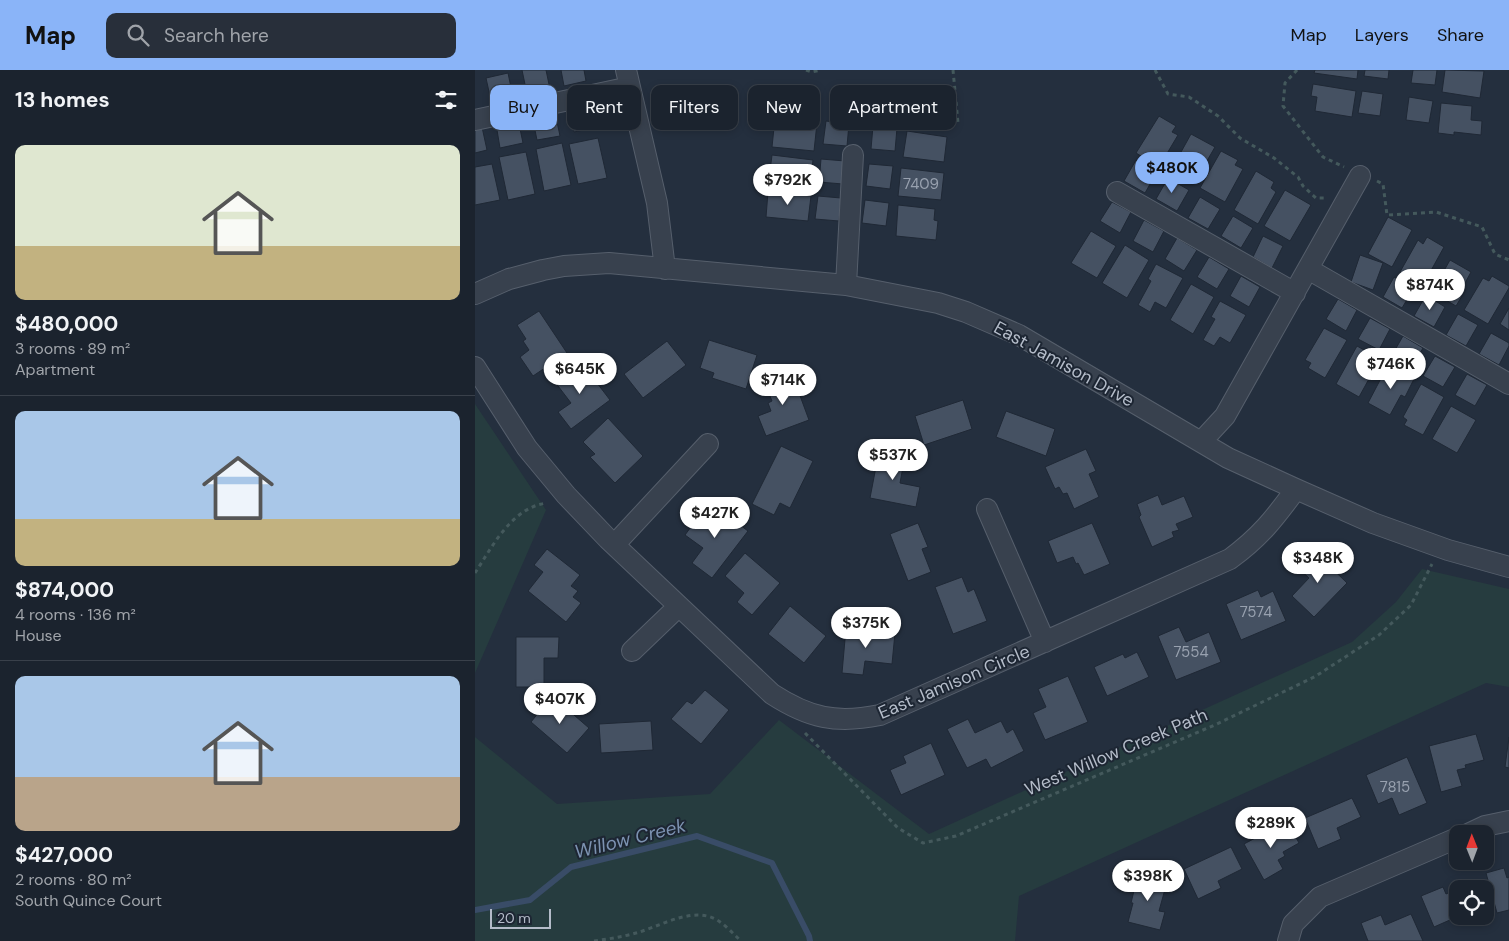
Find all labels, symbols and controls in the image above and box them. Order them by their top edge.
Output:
search box [106,13,456,58]
text: Map [25,20,76,51]
icon: search [124,21,152,49]
text: Search here [164,23,269,48]
text: Map [1291,23,1327,47]
text: Layers [1355,23,1409,47]
text: Share [1437,23,1484,47]
chip: Buy [490,85,557,130]
chip: Rent [567,85,641,130]
chip: Filters [651,85,738,130]
chip: New [748,85,820,130]
chip: Apartment [830,85,956,130]
text: 13 homes [15,86,110,114]
icon: filters [432,86,460,114]
pin: $480K [1137,152,1207,194]
text: $480K [1146,157,1198,178]
pin: $792K [753,164,823,206]
text: $792K [764,169,812,190]
house number: 7409 [903,174,939,194]
icon: home [193,178,283,268]
pin: $874K [1395,268,1465,311]
text: $874K [1406,274,1454,295]
text: $480,000 [15,310,118,338]
street label: East Jamison Drive [989,315,1139,413]
text: 3 rooms · 89 m² [15,338,130,359]
pin: $746K [1356,348,1426,390]
pin: $645K [545,352,615,395]
text: $746K [1367,353,1415,374]
text: $645K [555,358,605,379]
text: Apartment [15,359,95,380]
pin: $714K [748,364,818,406]
text: $714K [760,369,806,390]
pin: $537K [858,438,928,481]
icon: home [193,443,283,533]
text: $537K [869,444,917,465]
pin: $427K [680,496,750,539]
text: $427K [691,502,739,523]
pin: $348K [1283,542,1353,584]
text: $348K [1293,547,1343,568]
text: $874,000 [15,576,114,604]
house number: 7574 [1240,602,1272,622]
text: 4 rooms · 136 m² [15,604,136,625]
pin: $375K [831,606,901,649]
text: $375K [842,612,890,633]
text: House [15,625,62,646]
street label: East Jamison Circle [875,639,1033,725]
house number: 7554 [1174,642,1208,662]
pin: $407K [525,682,595,725]
text: $407K [535,688,585,709]
street label: West Willow Creek Path [1021,703,1211,801]
icon: home [193,708,283,798]
house number: 7815 [1380,777,1410,797]
pin: $289K [1236,806,1306,849]
water label: Willow Creek [572,812,689,864]
text: $289K [1246,812,1296,833]
north arrow [1449,825,1494,870]
map controls [1449,825,1494,925]
text: $427,000 [15,841,113,869]
pin: $398K [1113,860,1183,902]
text: $398K [1123,865,1173,886]
text: 2 rooms · 80 m² [15,869,132,890]
button: locate [1449,880,1494,925]
text: South Quince Court [15,890,162,911]
scale bar [490,906,551,929]
text: 20 m [497,909,531,927]

